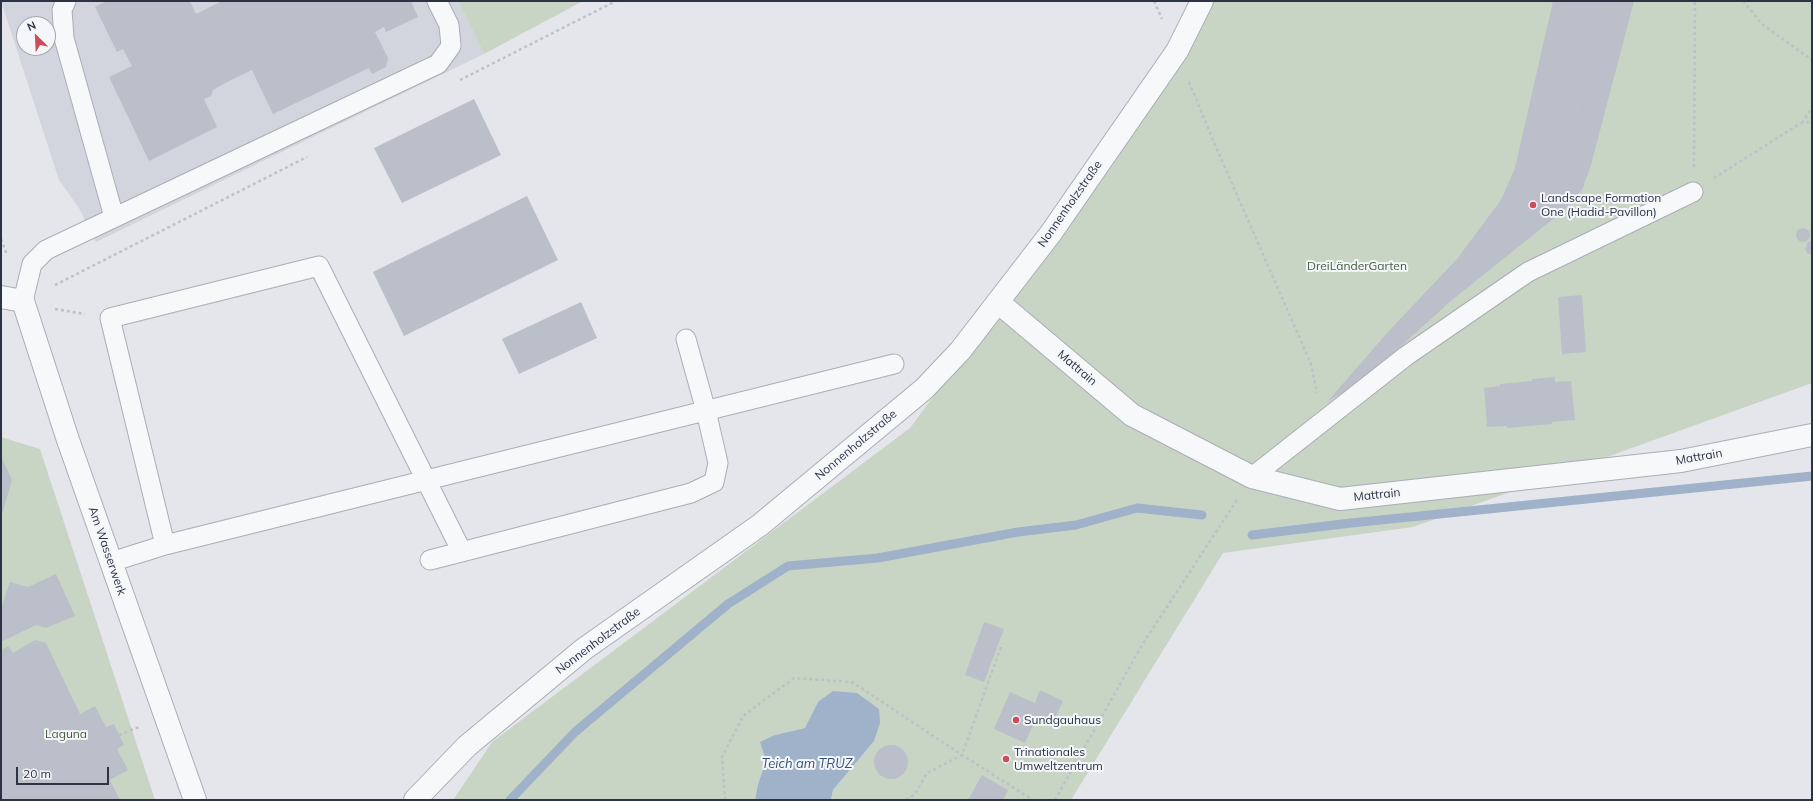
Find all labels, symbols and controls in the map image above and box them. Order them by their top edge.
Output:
north arrow [16,16,56,56]
text: N [25,18,38,34]
street label: Nonnenholzstraße [1035,158,1105,250]
place label: Landscape Formation One (Hadid-Pavillon) [1541,191,1661,219]
marker: Landscape Formation One (Hadid-Pavillon) [1528,200,1538,210]
park label: DreiLänderGarten [1307,259,1407,273]
street label: Mattrain [1054,347,1100,389]
street label: Nonnenholzstraße [812,407,900,483]
street label: Mattrain [1675,446,1723,468]
street label: Mattrain [1353,485,1401,505]
street label: Am Wasserwerk [85,505,129,597]
street label: Nonnenholzstraße [553,605,643,677]
place label: Sundgauhaus [1024,713,1101,727]
marker: Sundgauhaus [1011,715,1021,725]
park label: Laguna [45,727,87,741]
place label: Trinationales Umweltzentrum [1014,745,1103,773]
marker: Trinationales Umweltzentrum [1001,754,1011,764]
water label: Teich am TRUZ [761,756,853,772]
scale bar [18,759,111,785]
text: 20 m [23,766,51,781]

